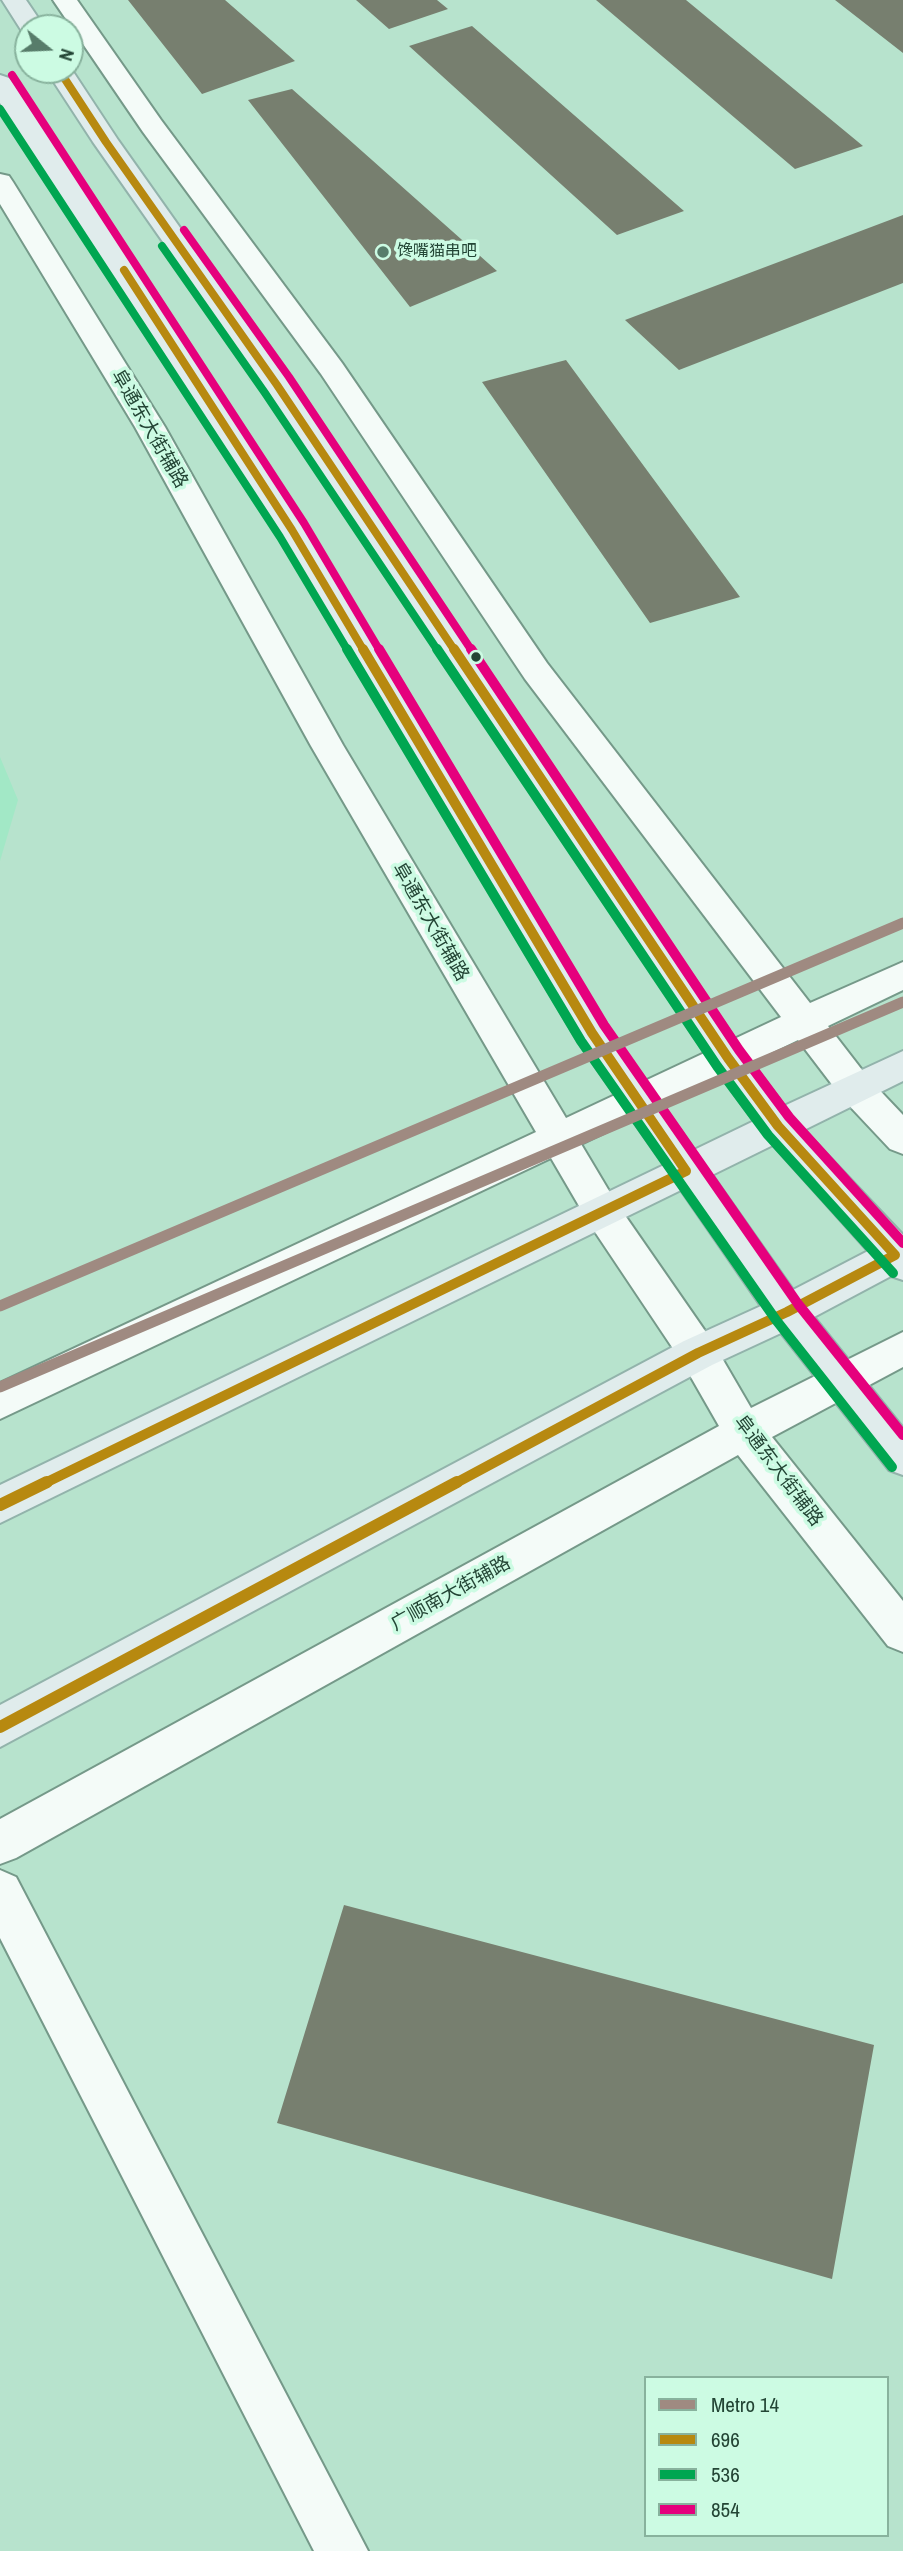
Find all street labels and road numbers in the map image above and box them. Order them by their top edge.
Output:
street label: 阜通东大街辅路 [106,366,192,492]
street label: 阜通东大街辅路 [387,859,473,985]
street label: 阜通东大街辅路 [729,1411,827,1531]
street label: 广顺南大街辅路 [387,1552,515,1636]

